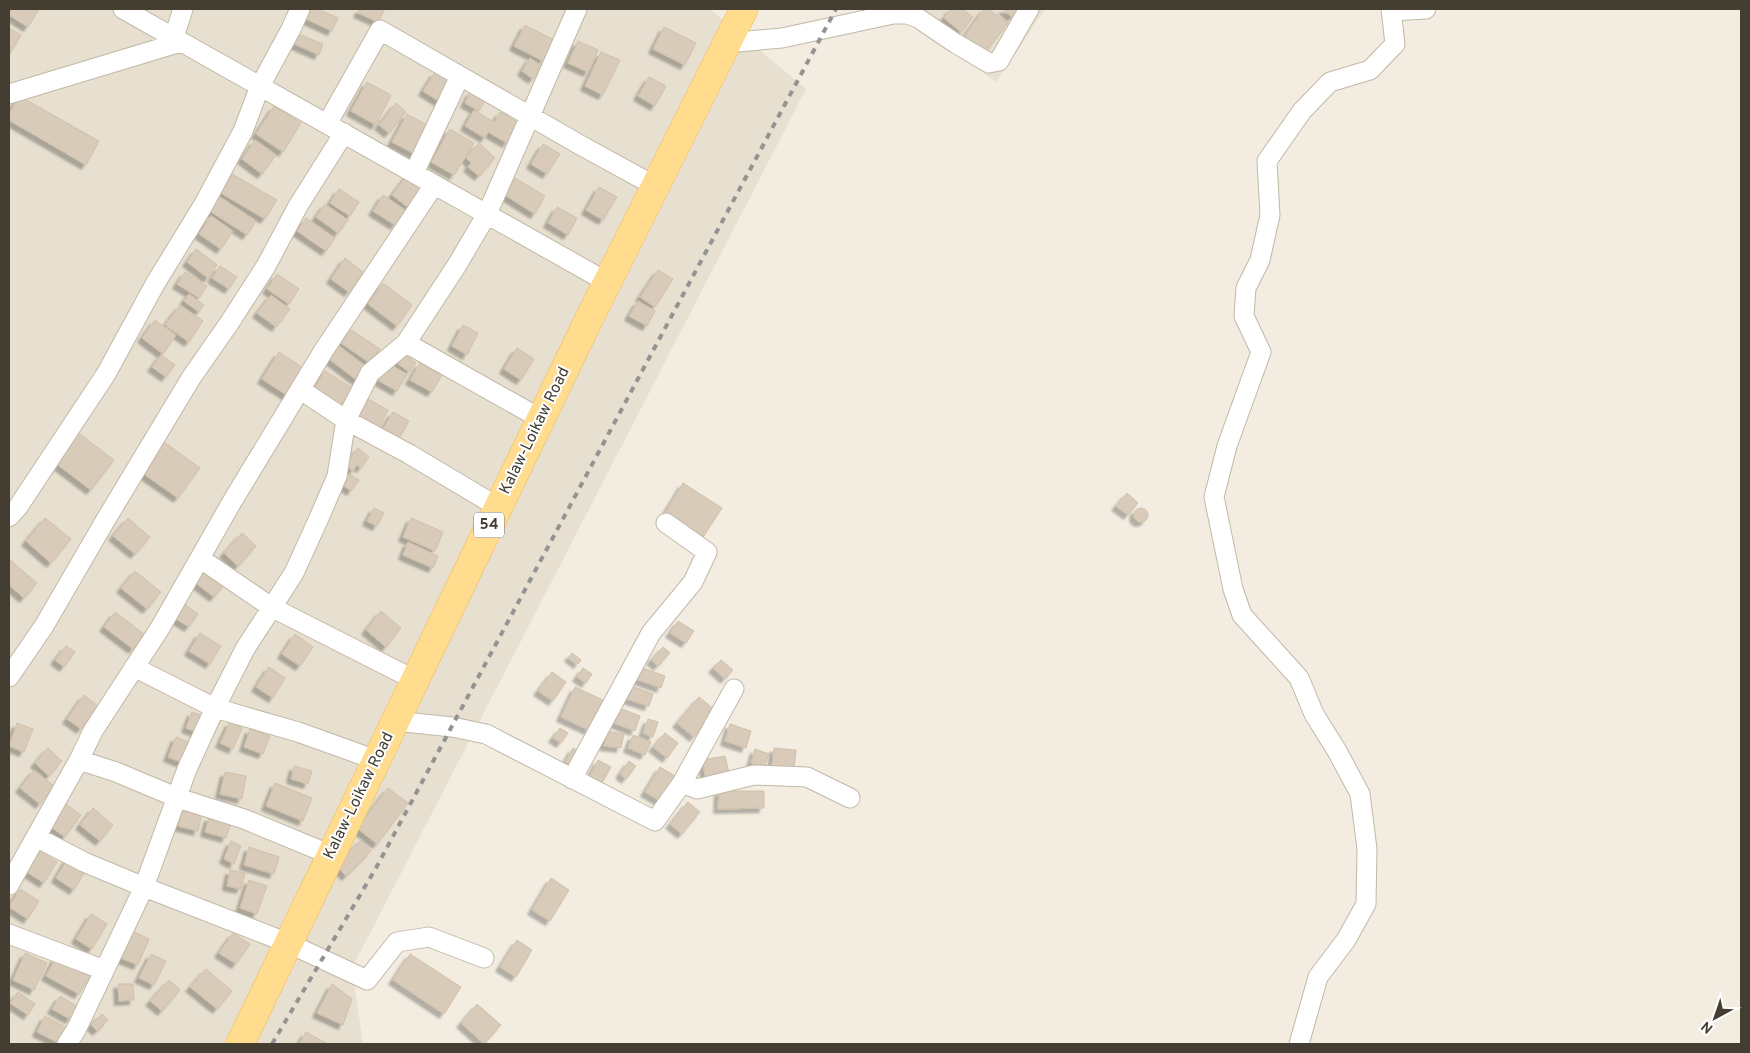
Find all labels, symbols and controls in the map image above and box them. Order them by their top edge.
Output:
street label: Kalaw-Loikaw Road [495,364,575,498]
road number: 54 [474,512,504,538]
street label: Kalaw-Loikaw Road [319,729,399,863]
north arrow [1690,993,1740,1043]
text: N [1698,1017,1717,1037]

